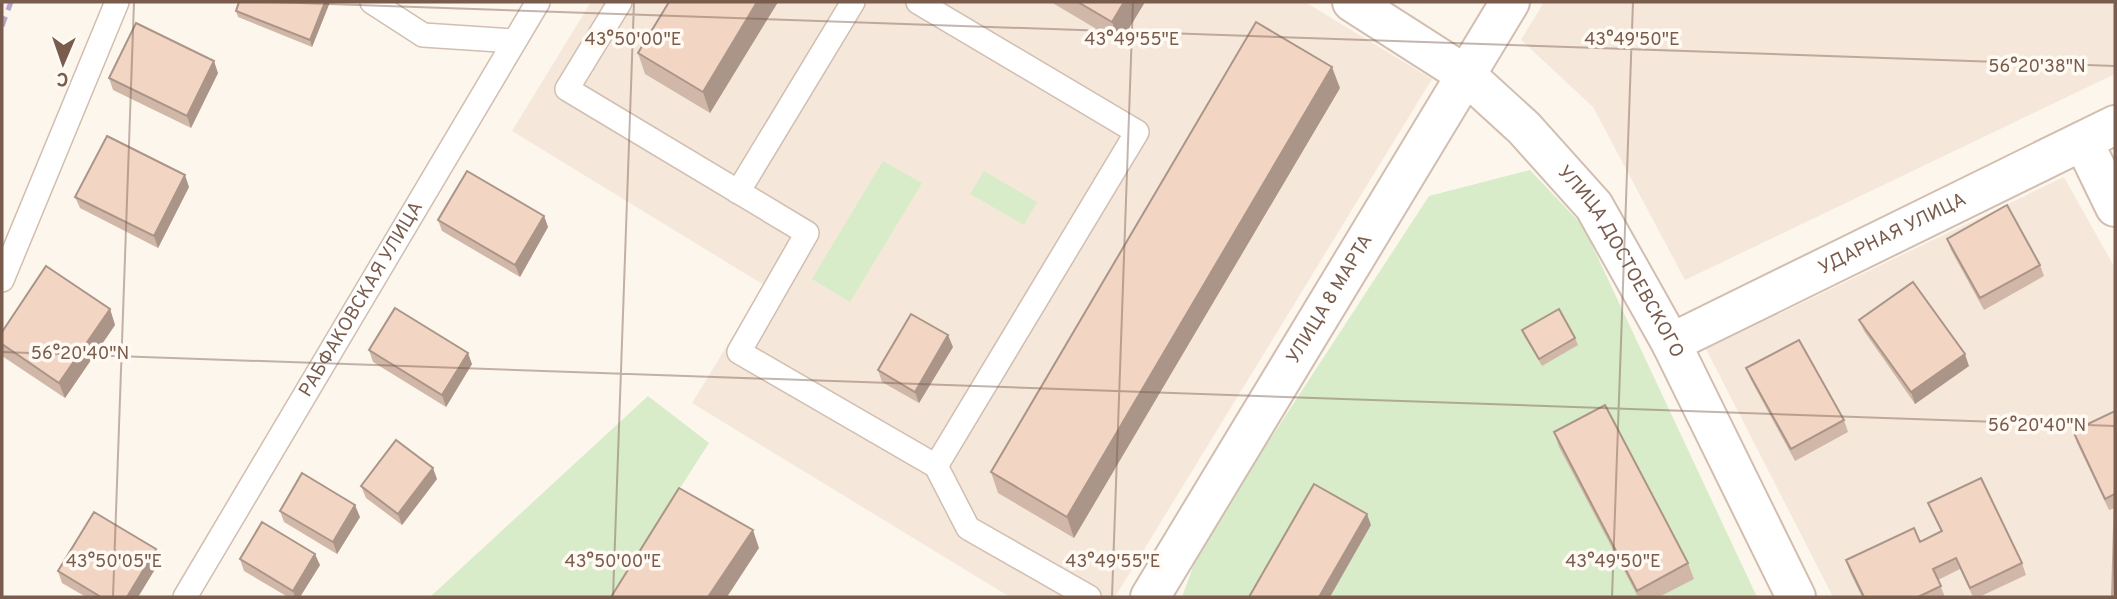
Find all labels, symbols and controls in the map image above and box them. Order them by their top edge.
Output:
north arrow [28,28,98,98]
text: 43°50'00"E [585,29,681,52]
text: 43°49'55"E [1084,29,1180,52]
text: 43°49'50"E [1584,29,1680,52]
text: 56°20'38"N [1988,56,2086,79]
text: С [56,66,69,90]
street label: УЛИЦА ДОСТОЕВСКОГО [1552,161,1689,362]
street label: УДАРНАЯ УЛИЦА [1815,188,1971,281]
street label: РАБФАКОВСКАЯ УЛИЦА [294,197,429,402]
street label: УЛИЦА 8 МАРТА [1282,230,1378,368]
text: 56°20'40"N [31,343,129,366]
text: 56°20'40"N [1988,415,2086,438]
text: 43°50'05"E [66,551,162,574]
text: 43°50'00"E [565,551,661,574]
text: 43°49'55"E [1065,551,1161,574]
text: 43°49'50"E [1565,551,1661,574]

